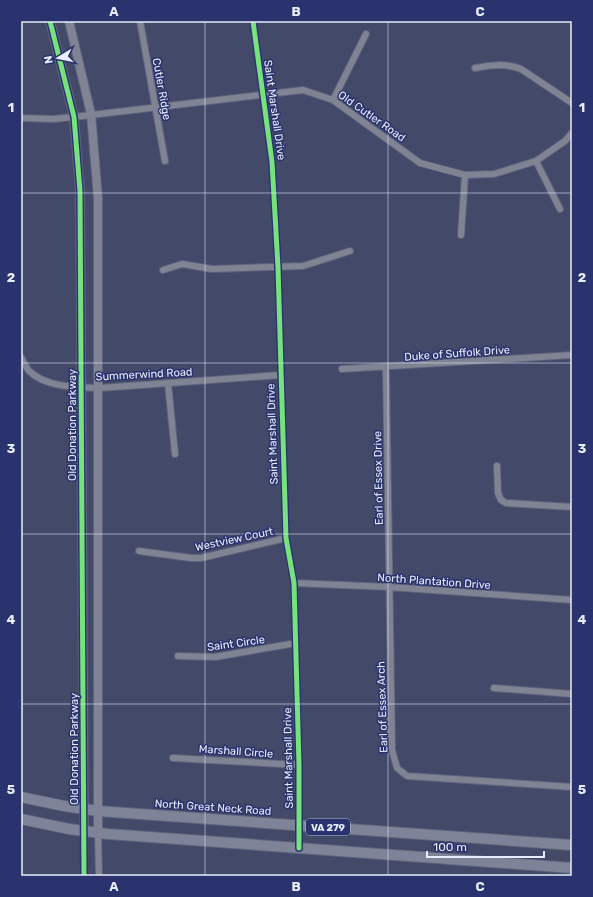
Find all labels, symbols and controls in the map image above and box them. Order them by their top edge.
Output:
text: A [109,4,119,19]
text: B [291,4,301,19]
text: C [475,4,485,19]
north arrow [38,38,78,78]
text: N [42,55,56,65]
street label: Cutler Ridge [150,57,173,121]
street label: Saint Marshall Drive [261,59,288,161]
street label: Old Cutler Road [336,88,408,144]
text: 1 [8,100,14,115]
text: 1 [579,100,585,115]
text: 2 [7,270,15,285]
text: 2 [578,270,586,285]
street label: Duke of Suffolk Drive [404,343,510,364]
street label: Summerwind Road [95,365,193,384]
street label: Old Donation Parkway [66,369,79,481]
street label: Saint Marshall Drive [264,383,281,485]
street label: Earl of Essex Drive [371,431,386,525]
text: 3 [7,441,16,456]
text: 3 [578,441,587,456]
street label: Westview Court [194,525,275,554]
street label: North Plantation Drive [377,571,491,592]
text: 4 [7,612,16,627]
text: 4 [578,612,587,627]
street label: Saint Circle [206,633,266,654]
street label: Earl of Essex Arch [374,661,391,753]
street label: Old Donation Parkway [68,693,81,805]
street label: Saint Marshall Drive [281,707,296,809]
street label: Marshall Circle [198,742,274,761]
text: 5 [7,782,15,797]
text: 5 [578,782,586,797]
street label: North Great Neck Road [154,797,272,818]
road number: VA 279 [306,819,350,835]
scale bar [427,833,544,859]
text: 100 m [433,840,467,854]
text: A [109,879,119,894]
text: B [291,879,301,894]
text: C [475,879,485,894]

